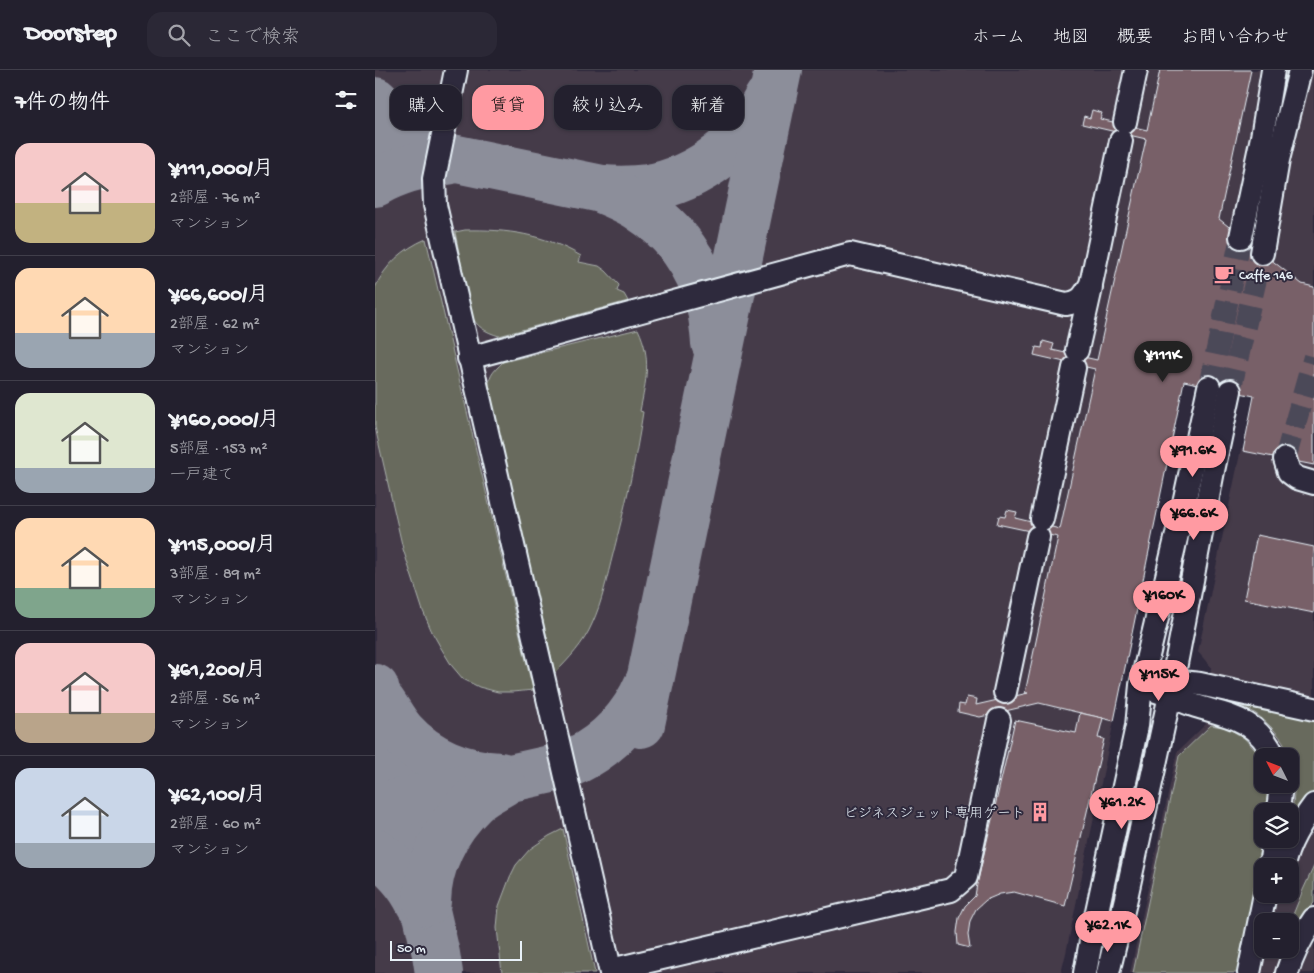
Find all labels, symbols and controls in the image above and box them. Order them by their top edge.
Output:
search box [147,12,497,57]
text: Doorstep [25,20,117,49]
icon: search [165,21,193,49]
text: ここで検索 [205,27,300,50]
text: ホーム [972,28,1025,49]
text: 地図 [1053,28,1089,49]
text: 概要 [1117,28,1153,49]
text: お問い合わせ [1181,28,1289,49]
chip: 購入 [390,85,462,130]
chip: 賃貸 [472,85,544,130]
chip: 絞り込み [554,85,662,130]
chip: 新着 [672,85,744,130]
icon: filters [332,86,360,114]
text: 7件の物件 [15,92,110,117]
text: ¥111,000/月 [170,158,274,183]
icon: home [55,163,115,223]
text: 2部屋 · 76 m² [170,190,260,209]
text: マンション [170,216,249,235]
cafe icon: Caffe 146 [1213,263,1235,285]
place label: Caffe 146 [1239,268,1294,285]
text: ¥66,600/月 [170,284,268,309]
icon: home [55,288,115,348]
text: 2部屋 · 62 m² [170,316,260,335]
pin: ¥111K [1128,340,1198,383]
text: マンション [170,342,249,361]
text: ¥111K [1145,347,1181,366]
text: ¥160,000/月 [170,409,279,434]
icon: home [55,413,115,473]
pin: ¥91.6K [1152,436,1234,478]
text: 5部屋 · 153 m² [170,441,268,460]
text: ¥91.6K [1171,442,1215,461]
text: 一戸建て [170,467,234,486]
pin: ¥66.6K [1153,498,1235,541]
text: ¥66.6K [1171,505,1217,524]
text: ¥115,000/月 [170,534,276,559]
icon: home [55,538,115,598]
text: 3部屋 · 89 m² [170,566,261,585]
pin: ¥160K [1129,580,1199,623]
text: ¥160K [1144,587,1184,606]
text: マンション [170,592,249,611]
text: ¥61,200/月 [170,659,266,684]
pin: ¥115K [1124,660,1194,702]
icon: home [55,663,115,723]
text: ¥115K [1140,666,1178,685]
text: 2部屋 · 56 m² [170,691,260,710]
text: マンション [170,717,249,736]
north arrow [1254,748,1299,792]
map controls [1254,748,1299,958]
text: ¥62,100/月 [170,784,266,809]
icon: home [55,788,115,848]
pin: ¥61.2K [1081,788,1163,830]
text: ¥61.2K [1100,794,1144,813]
building icon: ビジネスジェット専用ゲート [1029,801,1051,823]
button: layers [1254,803,1299,848]
place label: ビジネスジェット専用ゲート [844,806,1025,823]
text: 2部屋 · 60 m² [170,816,261,835]
text: マンション [170,842,249,861]
button: + [1254,858,1299,903]
pin: ¥62.1K [1067,910,1149,953]
button: − [1254,913,1299,958]
text: ¥62.1K [1086,917,1130,936]
scale bar [390,938,523,961]
text: 50 m [397,941,426,958]

